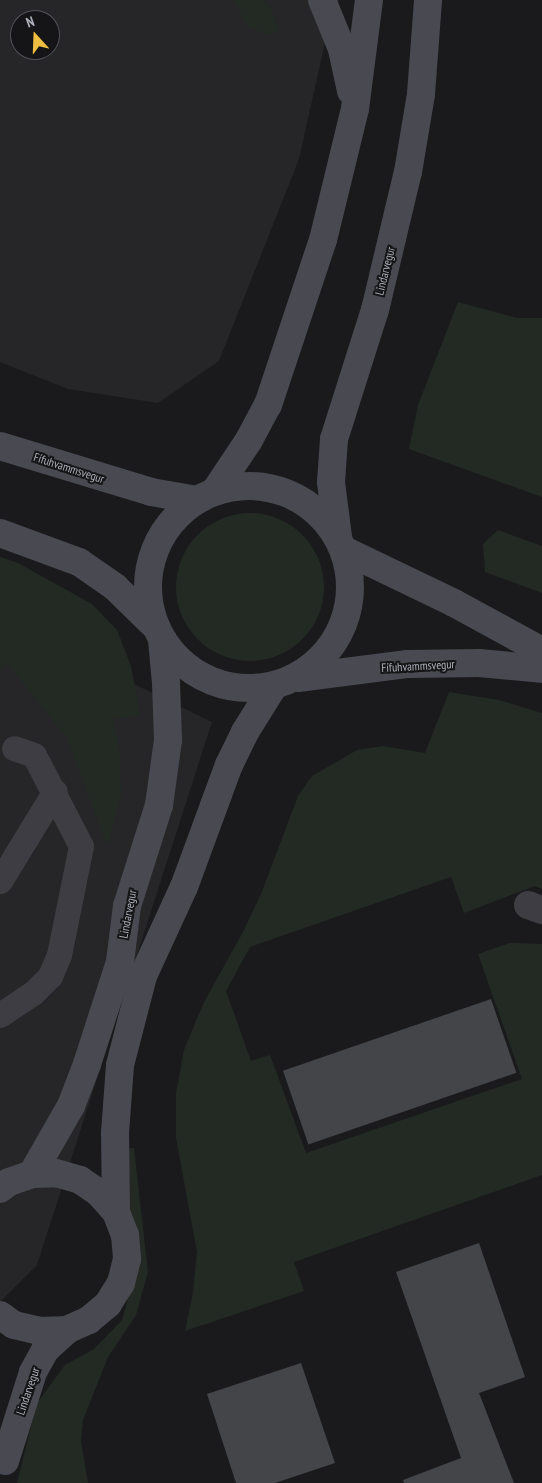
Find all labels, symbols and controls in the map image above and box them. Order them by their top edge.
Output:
north arrow [10,10,60,60]
text: N [24,12,37,32]
street label: Lindarvegur [372,245,398,297]
street label: Fífuhvammsvegur [32,450,106,486]
street label: Fífuhvammsvegur [381,657,455,675]
street label: Lindarvegur [116,888,140,940]
street label: Lindarvegur [13,1365,43,1417]

